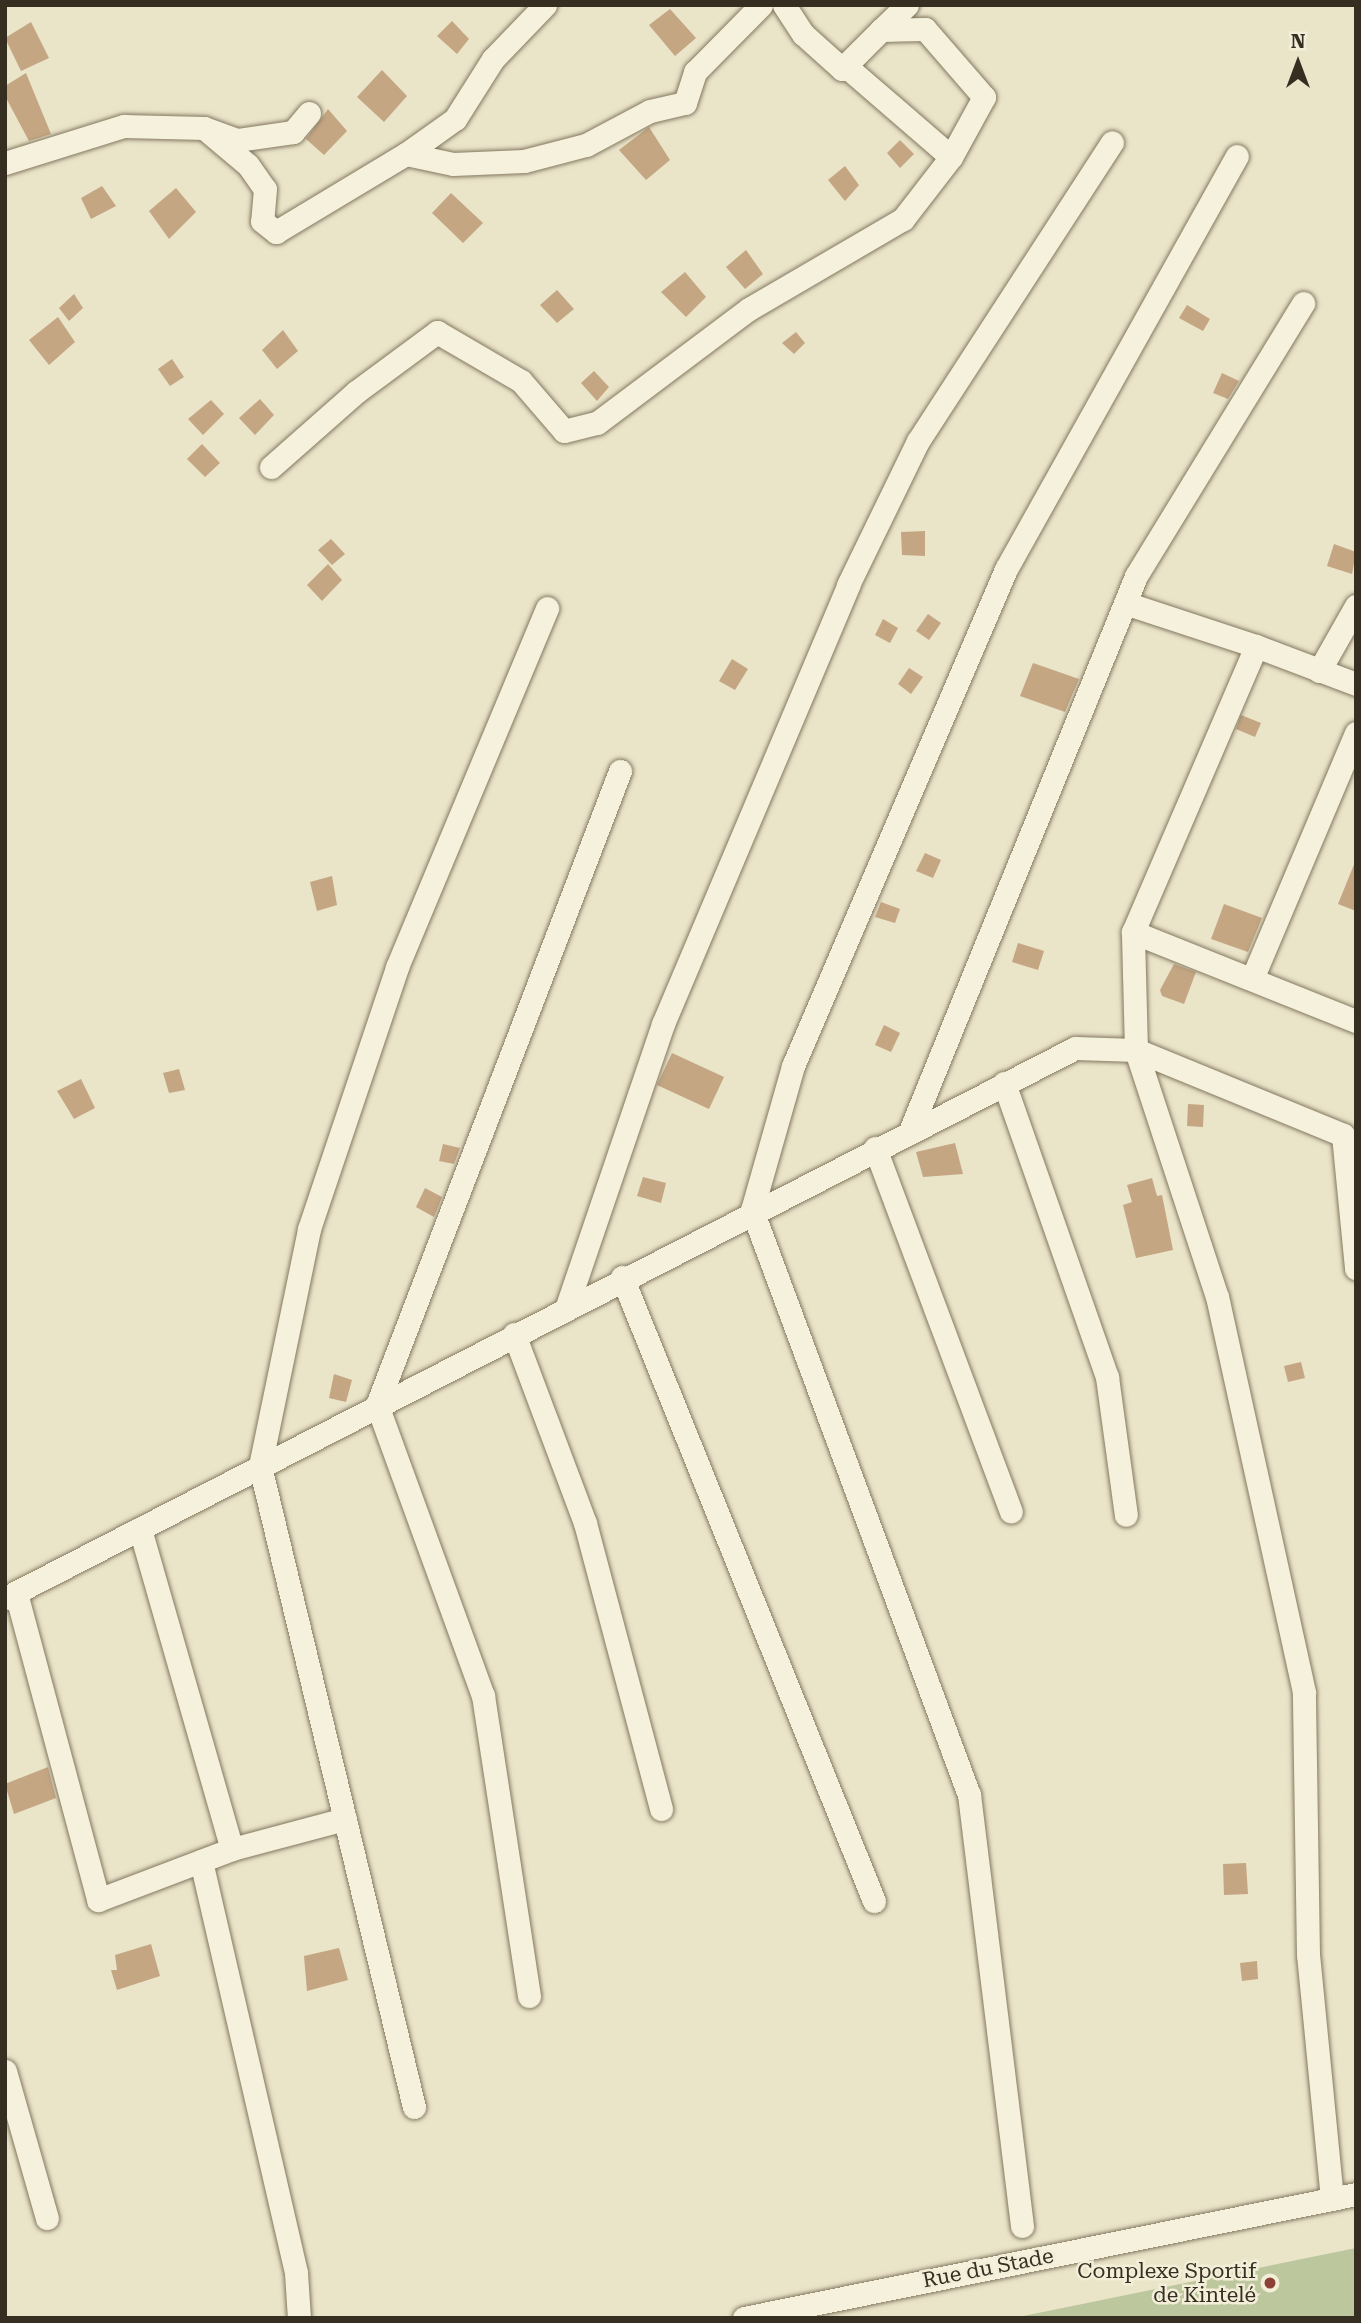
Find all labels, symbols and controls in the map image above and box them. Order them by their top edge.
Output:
north arrow [1263,28,1333,98]
text: N [1291,30,1305,53]
street label: Rue du Stade [920,2243,1056,2293]
place label: Complexe Sportif de Kintelé [1077,2258,1256,2308]
marker: Complexe Sportif de Kintelé [1262,2275,1278,2291]

